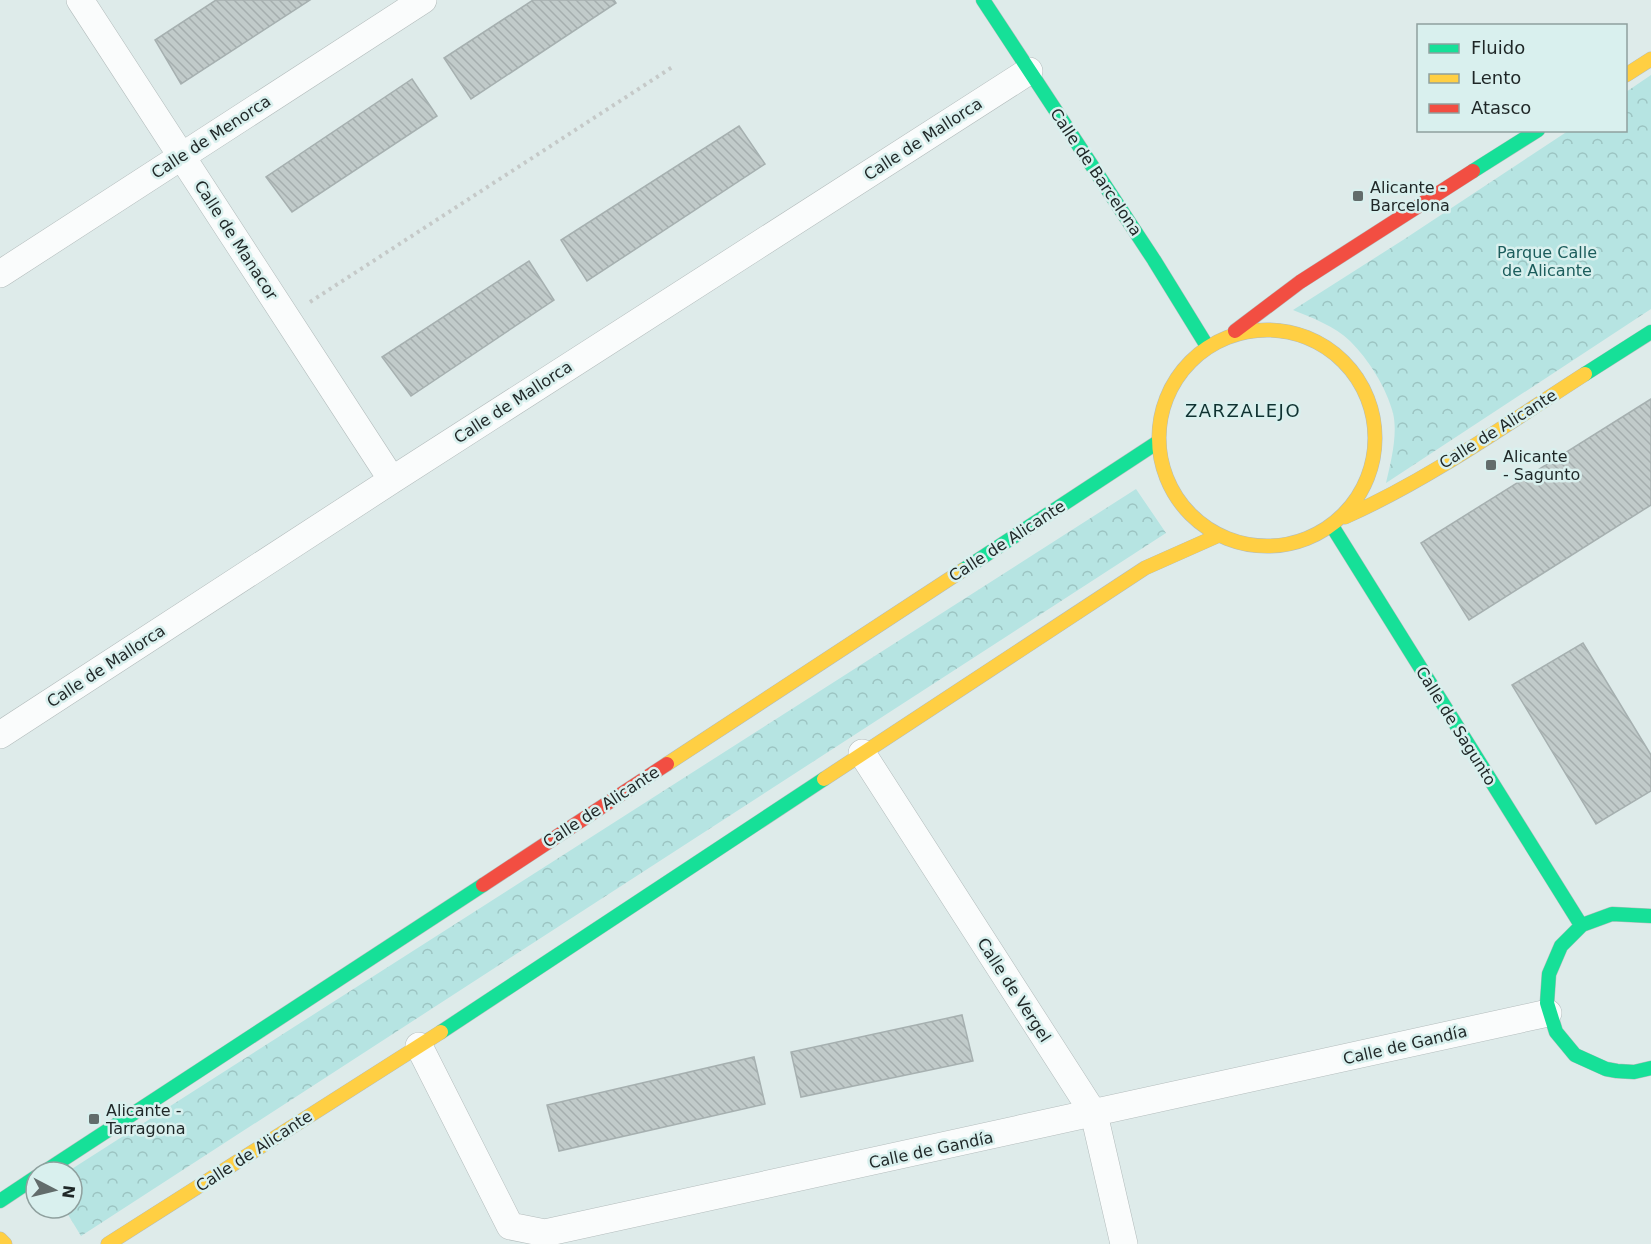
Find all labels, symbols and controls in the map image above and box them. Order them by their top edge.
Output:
legend [1417,24,1627,132]
text: Fluido [1471,37,1525,58]
text: Lento [1471,67,1521,88]
street label: Calle de Menorca [148,91,274,183]
street label: Calle de Mallorca [860,94,986,184]
text: Atasco [1471,97,1531,118]
street label: Calle de Barcelona [1046,105,1146,239]
street label: Calle de Manacor [190,177,282,304]
place label: Alicante - Barcelona [1370,178,1450,215]
marker: Alicante - Barcelona [1351,189,1365,203]
park label: Parque Calle de Alicante [1497,243,1597,280]
street label: Calle de Mallorca [450,357,576,447]
street label: Calle de Alicante [1436,385,1560,473]
district label: ZARZALEJO [1185,400,1301,421]
place label: Alicante - Sagunto [1503,447,1580,484]
marker: Alicante - Sagunto [1484,458,1498,472]
street label: Calle de Alicante [945,496,1069,586]
street label: Calle de Mallorca [43,621,169,711]
street label: Calle de Sagunto [1412,663,1500,789]
street label: Calle de Alicante [539,762,663,852]
street label: Calle de Vergel [973,934,1055,1046]
street label: Calle de Gandía [1341,1021,1469,1069]
place label: Alicante - Tarragona [105,1101,186,1138]
street label: Calle de Alicante [192,1106,316,1196]
marker: Alicante - Tarragona [87,1112,101,1126]
street label: Calle de Gandía [867,1128,995,1172]
north arrow [24,1160,84,1220]
text: N [58,1184,79,1200]

